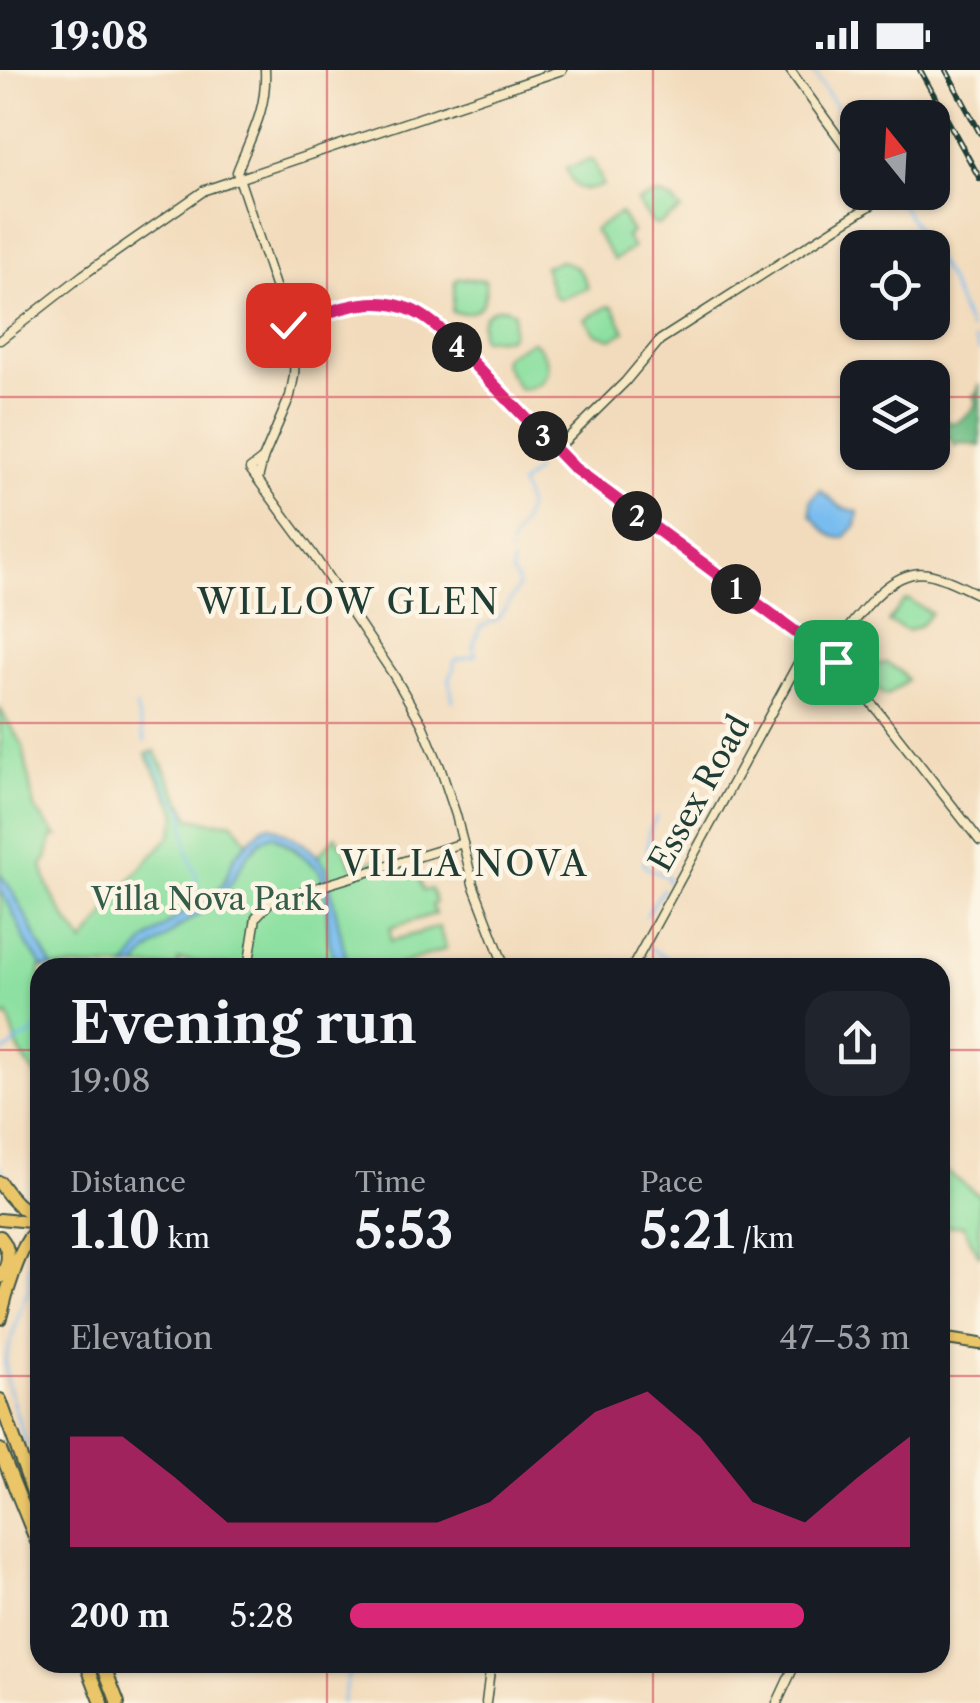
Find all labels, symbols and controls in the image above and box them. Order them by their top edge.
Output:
text: 19:08 [50,12,149,59]
north arrow [840,100,950,210]
map controls [840,100,950,470]
button: locate [840,230,950,340]
pin [246,283,331,368]
icon: check [261,298,316,353]
pin: 4 [432,322,482,372]
text: 4 [449,330,465,364]
button: layers [840,360,950,470]
pin: 3 [518,411,568,461]
text: 3 [535,419,551,453]
pin: 2 [612,491,662,541]
text: 2 [629,499,645,533]
pin: 1 [711,564,761,614]
text: 1 [730,572,742,606]
district label: WILLOW GLEN [196,580,501,623]
pin [794,620,879,705]
icon: arrive [809,635,864,690]
street label: Essex Road [640,708,758,878]
district label: VILLA NOVA [340,842,589,885]
park label: Villa Nova Park [90,879,325,918]
text: Evening run [70,990,417,1057]
button: share [805,991,910,1096]
text: 19:08 [70,1061,150,1100]
text: Distance [70,1165,186,1199]
text: Time [355,1165,426,1199]
text: Pace [640,1165,703,1199]
text: 1.10 [70,1199,160,1261]
text: 5:53 [355,1199,453,1261]
text: 5:21 [640,1199,734,1261]
text: km [160,1221,210,1255]
text: /km [734,1221,794,1255]
text: Elevation [70,1318,213,1357]
text: 47–53 m [779,1318,910,1357]
text: 200 m [70,1596,170,1635]
text: 5:28 [230,1596,294,1635]

